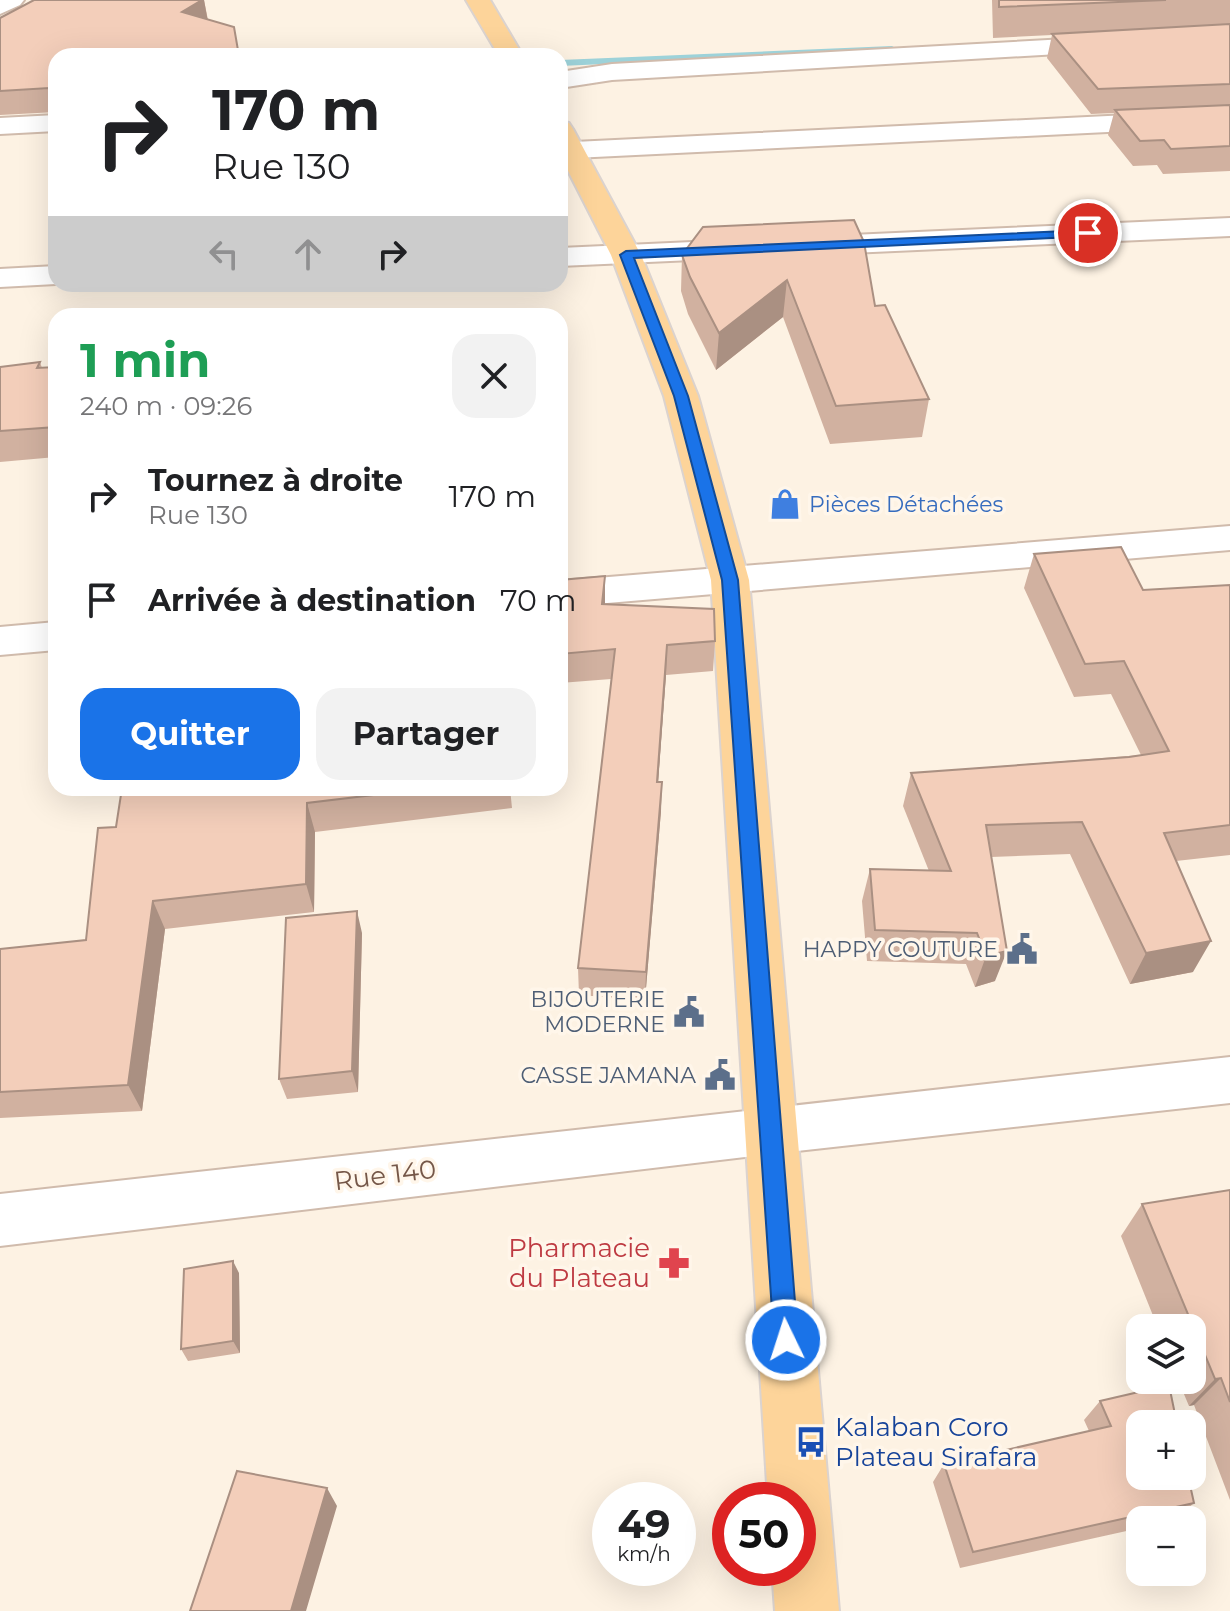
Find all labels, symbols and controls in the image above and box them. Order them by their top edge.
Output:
text: 170 m [212,76,380,144]
icon: right [80,80,184,184]
text: Rue 130 [212,144,351,188]
pin [1054,199,1122,267]
icon: arrive [1066,211,1110,255]
icon: left [202,232,246,276]
icon: ahead [286,232,330,276]
icon: right [370,232,414,276]
text: 1 min [80,331,210,389]
button: close [452,334,536,418]
text: 240 m · 09:26 [80,390,252,422]
text: Tournez à droite [148,462,403,499]
icon: right [80,474,124,518]
text: 170 m [449,478,536,515]
shop icon: Pièces Détachées [768,487,802,521]
place label: Pièces Détachées [809,491,1004,518]
text: Rue 130 [148,499,248,531]
icon: arrive [80,578,124,622]
text: Arrivée à destination [148,582,476,619]
text: 70 m [500,582,577,619]
button: Quitter [80,688,300,780]
button: Partager [316,688,536,780]
public building icon: HAPPY COUTURE [1005,932,1039,966]
place label: HAPPY COUTURE [803,936,998,963]
place label: BIJOUTERIE MODERNE [531,986,665,1038]
public building icon: BIJOUTERIE MODERNE [672,995,706,1029]
public building icon: CASSE JAMANA [703,1058,737,1092]
place label: CASSE JAMANA [521,1062,696,1089]
street label: Rue 140 [332,1153,438,1197]
place label: Pharmacie du Plateau [508,1232,650,1294]
pharmacy icon: Pharmacie du Plateau [657,1246,691,1280]
position arrow [744,1298,828,1382]
map controls [1126,1314,1206,1586]
button: layers [1126,1314,1206,1394]
button: + [1126,1410,1206,1490]
place label: Kalaban Coro Plateau Sirafara [835,1411,1037,1473]
bus stop icon: Kalaban Coro Plateau Sirafara [794,1425,828,1459]
speed limit sign: 50 [712,1482,816,1586]
text: 49 [618,1499,670,1548]
button: − [1126,1506,1206,1586]
text: km/h [617,1542,671,1566]

